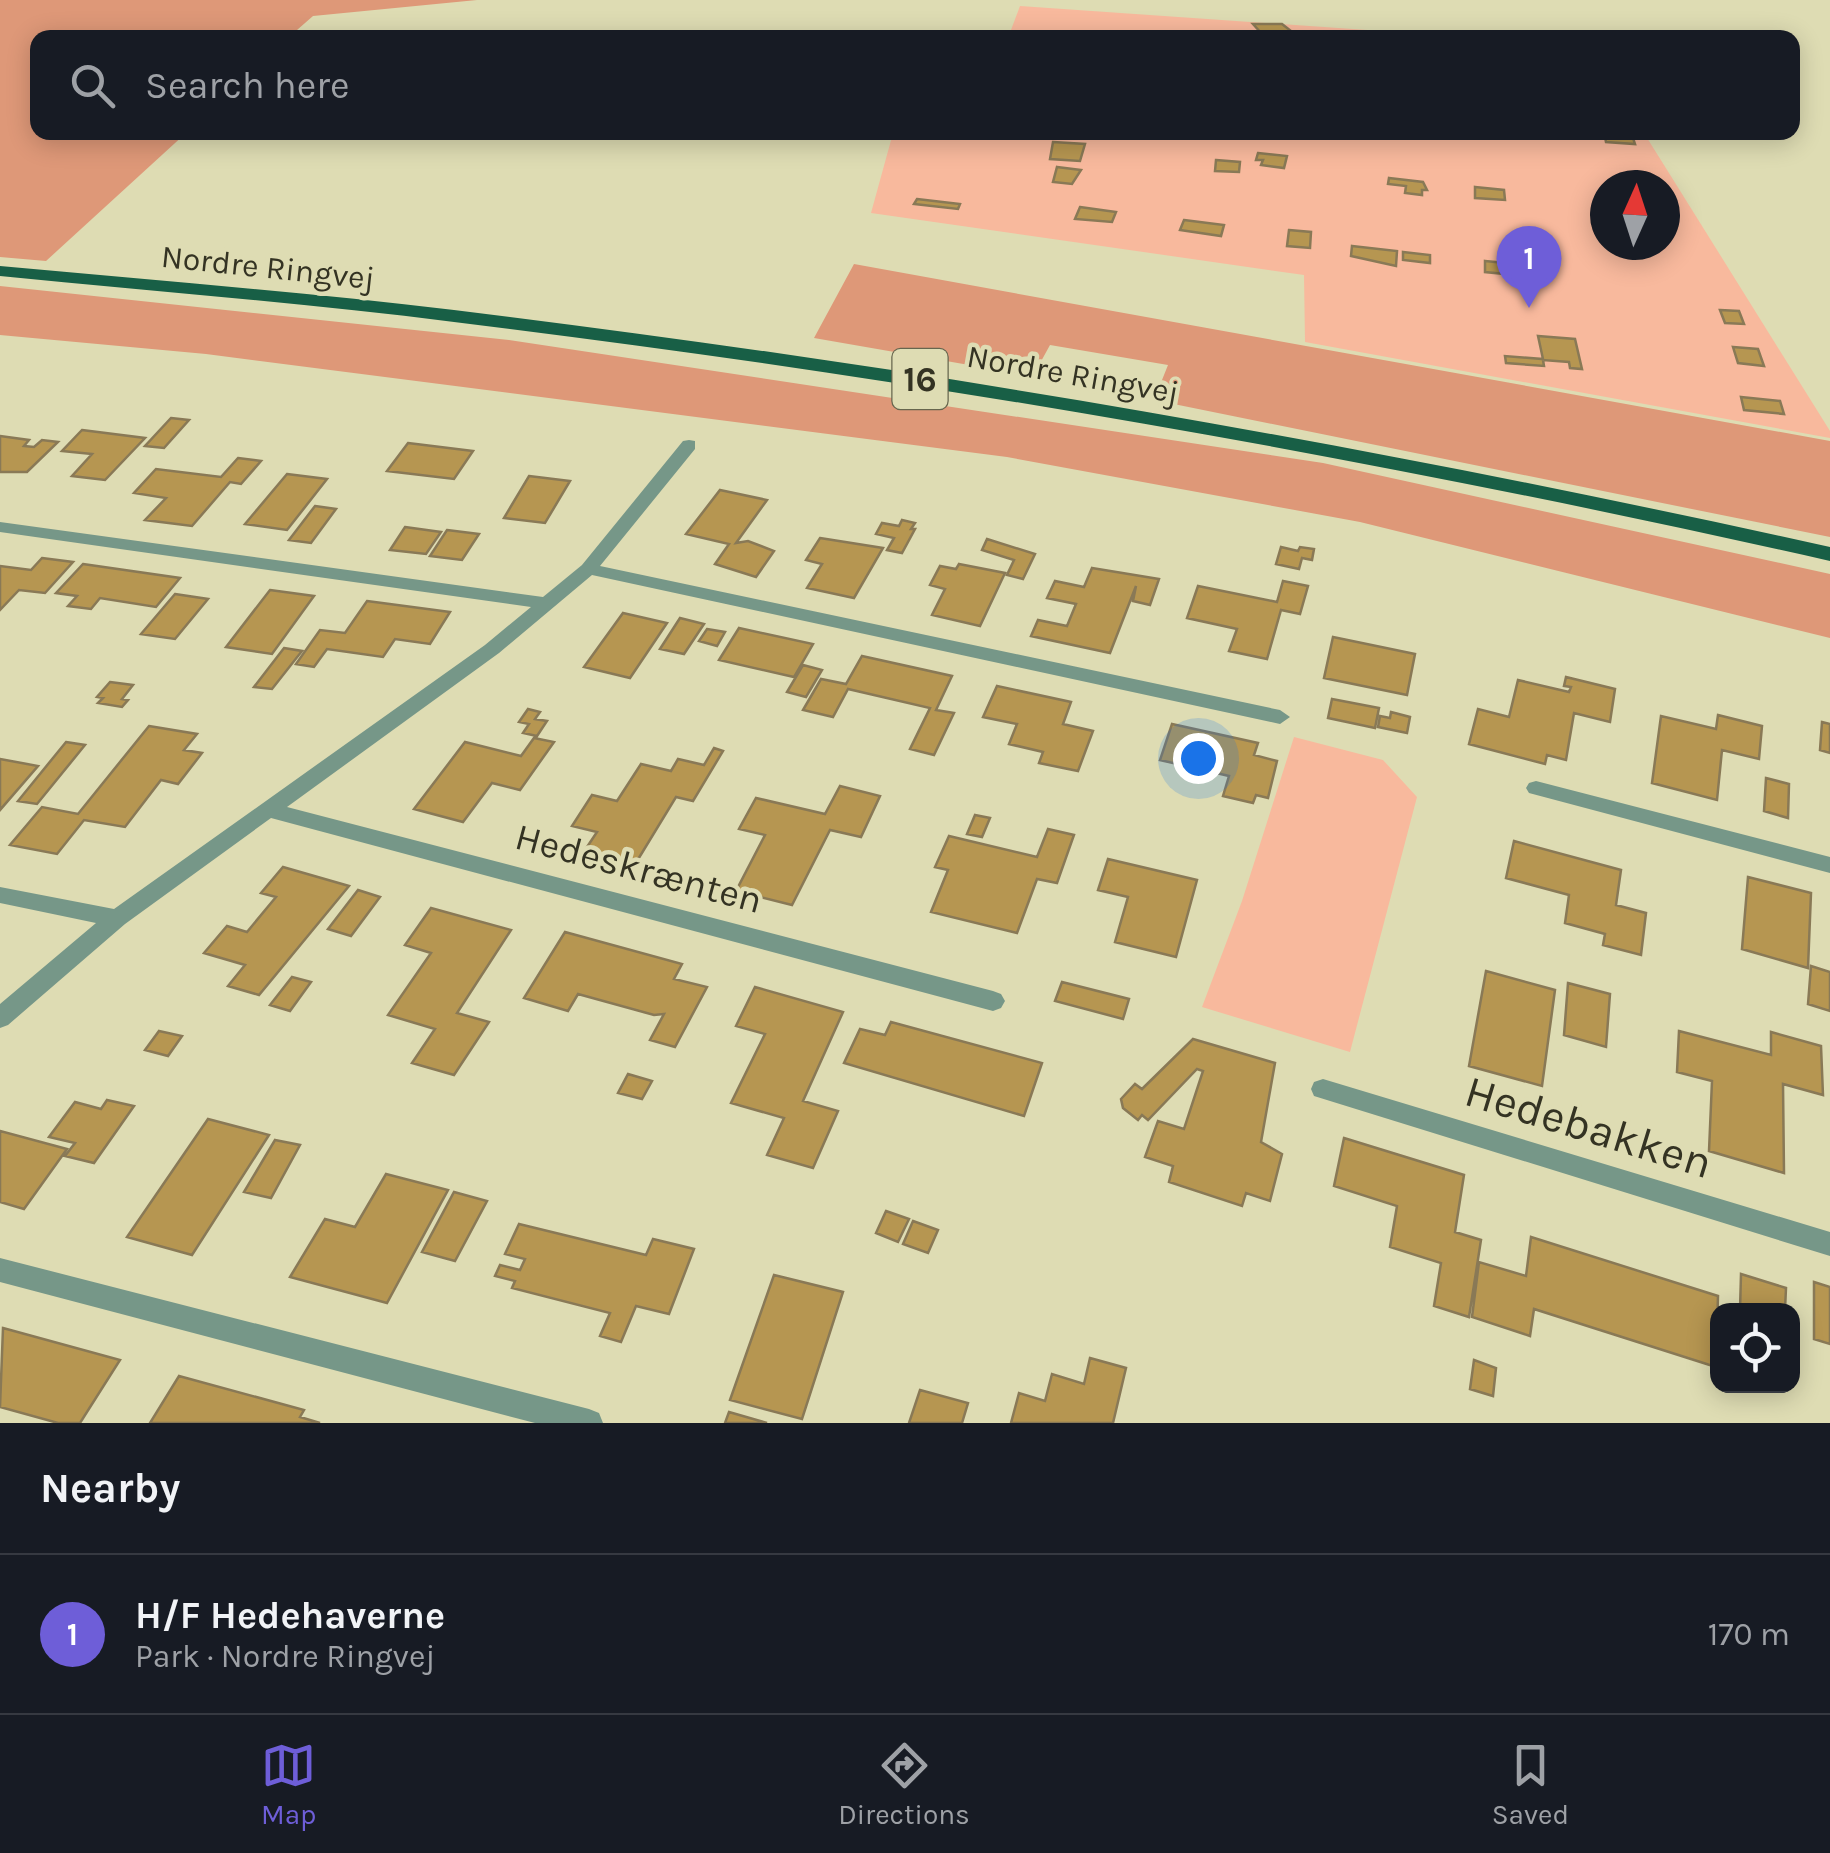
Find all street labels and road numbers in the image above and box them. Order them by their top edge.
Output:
street label: Nordre Ringvej [159,238,377,297]
street label: Nordre Ringvej [964,338,1182,411]
road number: 16 [892,349,948,409]
street label: Hedeskrænten [510,814,767,923]
street label: Hedebakken [1459,1065,1718,1189]

